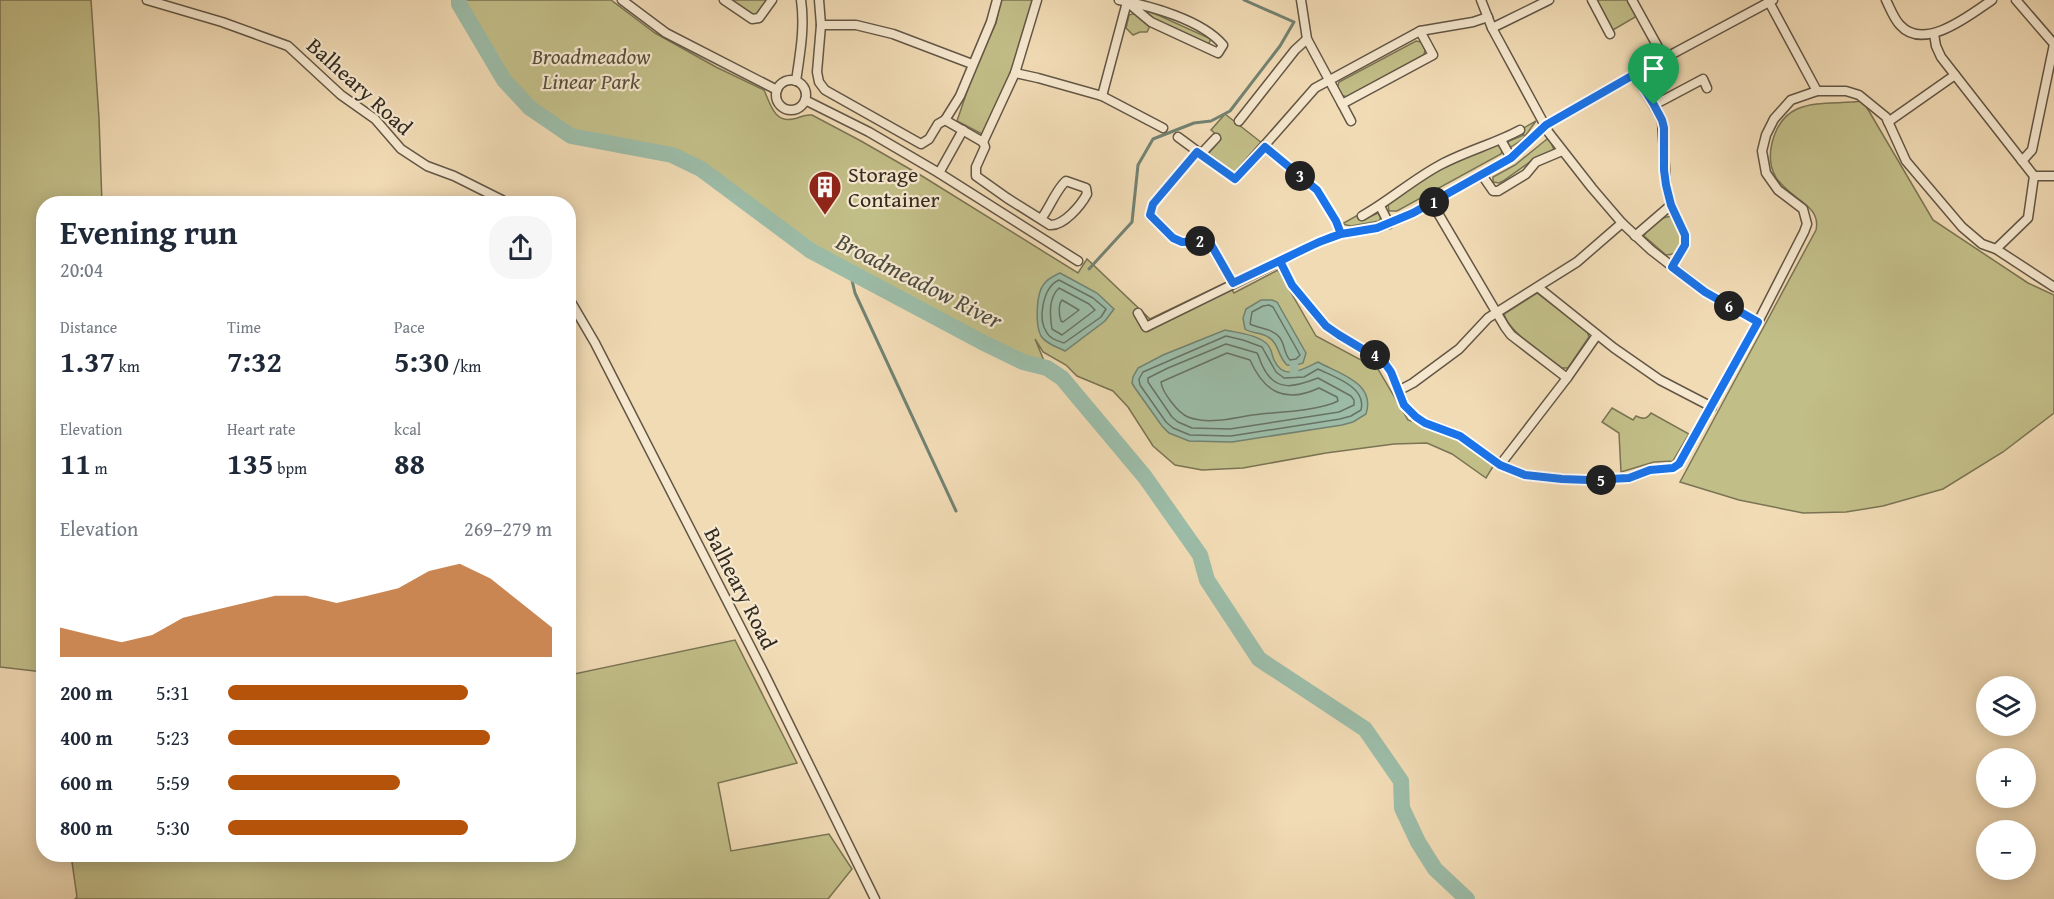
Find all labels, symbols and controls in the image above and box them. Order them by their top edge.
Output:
street label: Balheary Road [300,30,420,143]
park label: Broadmeadow Linear Park [531,40,651,97]
pin [1628,43,1679,105]
icon: arrive [1637,52,1670,85]
place label: Storage Container [848,158,940,215]
pin: 3 [1285,161,1315,191]
text: 3 [1296,164,1304,188]
building icon: Storage Container [807,169,843,216]
pin: 1 [1419,187,1449,217]
text: 1 [1430,190,1438,214]
text: Evening run [60,208,237,256]
button: share [489,216,552,279]
water label: Broadmeadow River [829,223,1009,338]
pin: 2 [1185,226,1215,256]
text: 2 [1196,229,1204,253]
text: 20:04 [60,255,103,284]
pin: 6 [1714,291,1744,321]
text: 6 [1725,294,1733,318]
text: Distance [60,315,117,339]
text: Time [227,315,261,339]
text: Pace [394,315,425,339]
text: 1.37 [60,339,115,383]
text: 7:32 [227,339,282,383]
text: 5:30 [394,339,449,383]
pin: 4 [1360,340,1390,370]
text: 4 [1371,343,1379,367]
text: km [115,354,140,378]
text: /km [449,354,481,378]
text: Elevation [60,417,123,441]
text: Heart rate [227,417,296,441]
text: kcal [394,417,421,441]
text: 11 [60,441,91,485]
text: 135 [227,441,274,485]
text: 88 [394,441,425,485]
text: m [91,456,108,480]
text: bpm [274,456,307,480]
pin: 5 [1586,465,1616,495]
text: 5 [1597,468,1605,492]
text: Elevation [60,514,138,543]
text: 269–279 m [464,514,552,543]
street label: Balheary Road [697,521,786,655]
map controls [1976,676,2036,880]
button: layers [1976,676,2036,736]
text: 200 m [60,678,113,707]
text: 5:31 [156,678,190,707]
text: 400 m [60,723,113,752]
text: 5:23 [156,723,190,752]
button: + [1976,748,2036,808]
text: 600 m [60,768,113,797]
text: 5:59 [156,768,190,797]
text: 800 m [60,813,113,842]
text: 5:30 [156,813,190,842]
button: − [1976,820,2036,880]

